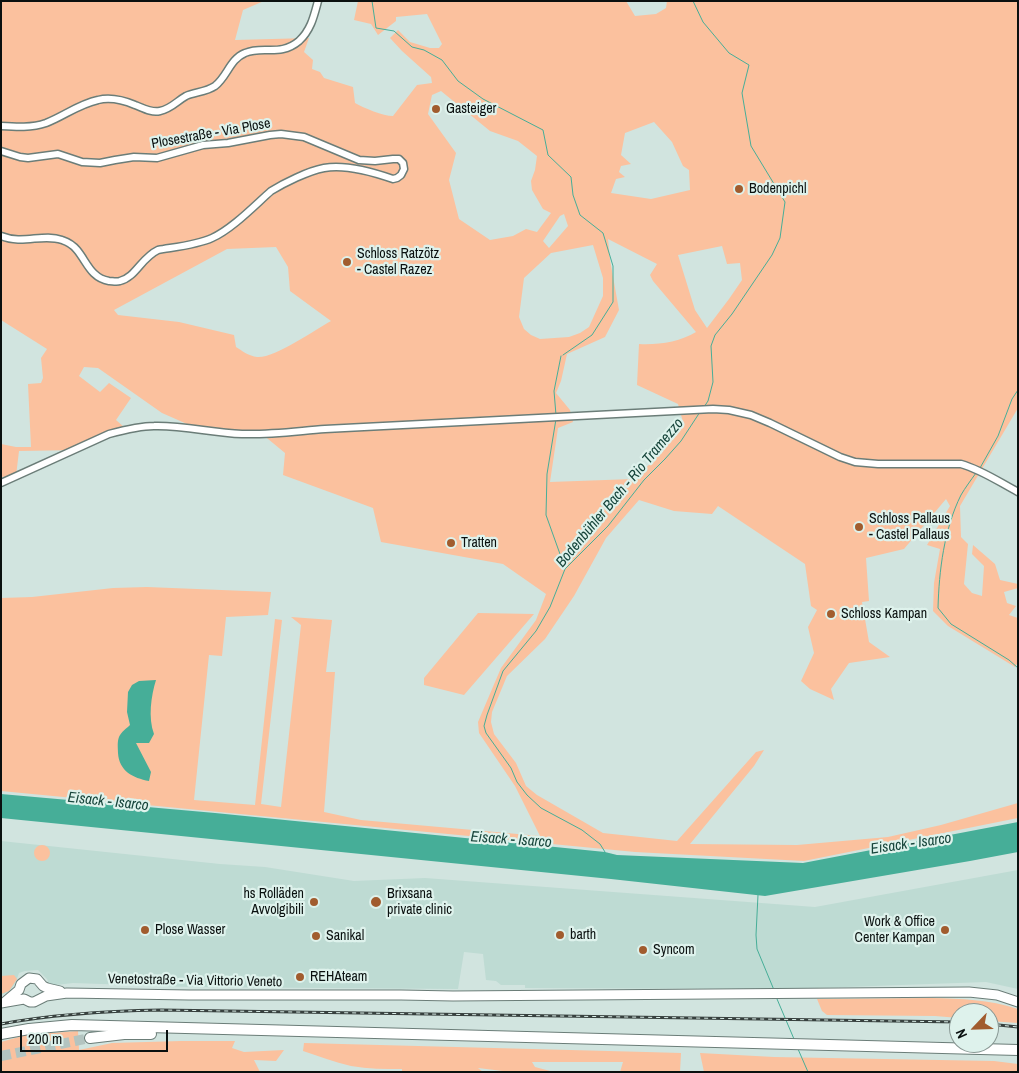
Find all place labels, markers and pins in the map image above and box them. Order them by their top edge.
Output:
place label: Gasteiger [446,101,496,117]
marker: Gasteiger [430,103,442,115]
place label: Bodenpichl [749,181,806,197]
marker: Bodenpichl [733,183,745,195]
place label: Schloss Ratzötz - Castel Razez [357,246,439,278]
marker: Schloss Ratzötz - Castel Razez [341,256,353,268]
place label: Schloss Pallaus - Castel Pallaus [869,511,950,544]
marker: Schloss Pallaus - Castel Pallaus [853,521,865,533]
place label: Tratten [461,535,497,551]
marker: Tratten [445,537,457,549]
place label: Schloss Kampan [841,606,927,622]
marker: Schloss Kampan [825,608,837,620]
place label: hs Rolläden Avvolgibili [243,886,304,919]
place label: Brixsana private clinic [387,886,452,919]
marker: Brixsana private clinic [369,895,383,909]
marker: hs Rolläden Avvolgibili [308,896,320,908]
place label: Work & Office Center Kampan [855,914,935,946]
place label: Plose Wasser [155,922,225,938]
marker: Plose Wasser [139,924,151,936]
marker: Work & Office Center Kampan [939,924,951,936]
place label: barth [570,927,596,943]
place label: Sanikal [326,928,364,944]
marker: barth [554,929,566,941]
marker: Sanikal [310,930,322,942]
place label: Syncom [653,942,694,958]
marker: Syncom [637,944,649,956]
place label: REHAteam [310,969,367,985]
marker: REHAteam [294,971,306,983]

